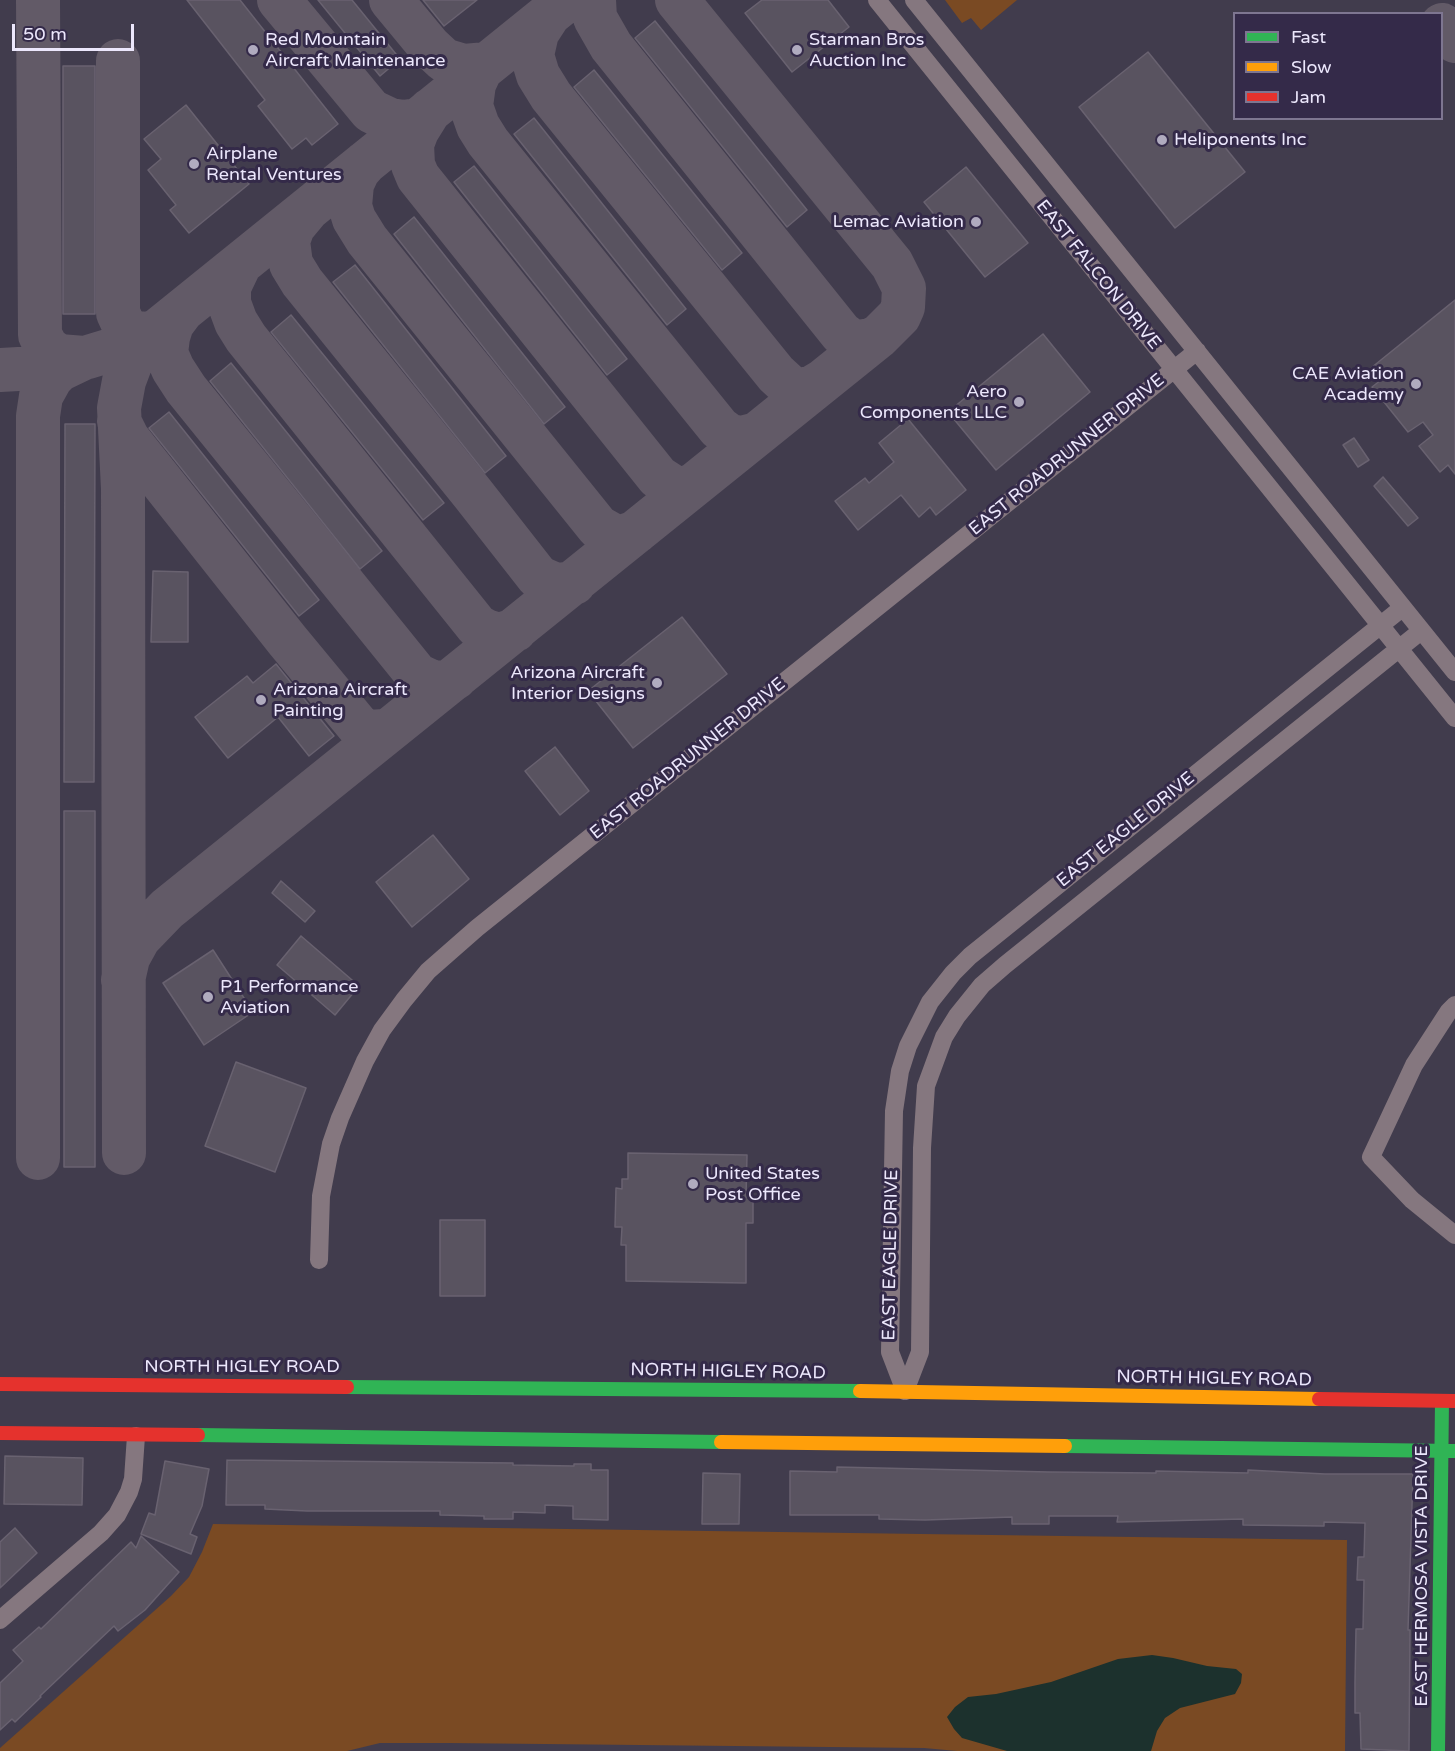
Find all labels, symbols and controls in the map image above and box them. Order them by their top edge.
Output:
scale bar [15,12,136,50]
legend [1233,12,1443,120]
text: 50 m [23,23,67,45]
text: Fast [1291,26,1326,48]
place label: Red Mountain Aircraft Maintenance [265,29,445,72]
place label: Starman Bros Auction Inc [809,29,924,72]
marker: Red Mountain Aircraft Maintenance [246,43,260,57]
marker: Starman Bros Auction Inc [790,43,804,57]
text: Slow [1291,56,1332,78]
text: Jam [1291,86,1326,108]
place label: Heliponents Inc [1174,129,1306,151]
marker: Heliponents Inc [1155,133,1169,147]
place label: Airplane Rental Ventures [206,143,342,186]
marker: Airplane Rental Ventures [187,157,201,171]
street label: EAST FALCON DRIVE [1031,196,1165,354]
place label: Lemac Aviation [833,211,964,233]
marker: Lemac Aviation [969,215,983,229]
place label: CAE Aviation Academy [1292,363,1404,406]
street label: EAST ROADRUNNER DRIVE [965,370,1169,540]
marker: CAE Aviation Academy [1409,377,1423,391]
place label: Aero Components LLC [860,381,1007,424]
marker: Aero Components LLC [1012,395,1026,409]
place label: Arizona Aircraft Interior Designs [510,662,645,704]
street label: EAST ROADRUNNER DRIVE [586,674,790,844]
marker: Arizona Aircraft Interior Designs [650,676,664,690]
place label: Arizona Aircraft Painting [273,679,408,722]
marker: Arizona Aircraft Painting [254,693,268,707]
street label: EAST EAGLE DRIVE [1053,768,1199,892]
place label: P1 Performance Aviation [220,976,359,1018]
marker: P1 Performance Aviation [201,990,215,1004]
place label: United States Post Office [705,1163,820,1206]
street label: EAST EAGLE DRIVE [879,1169,903,1341]
marker: United States Post Office [686,1177,700,1191]
street label: NORTH HIGLEY ROAD [144,1356,340,1378]
street label: NORTH HIGLEY ROAD [630,1359,826,1385]
street label: NORTH HIGLEY ROAD [1116,1366,1312,1392]
street label: EAST HERMOSA VISTA DRIVE [1411,1445,1433,1707]

